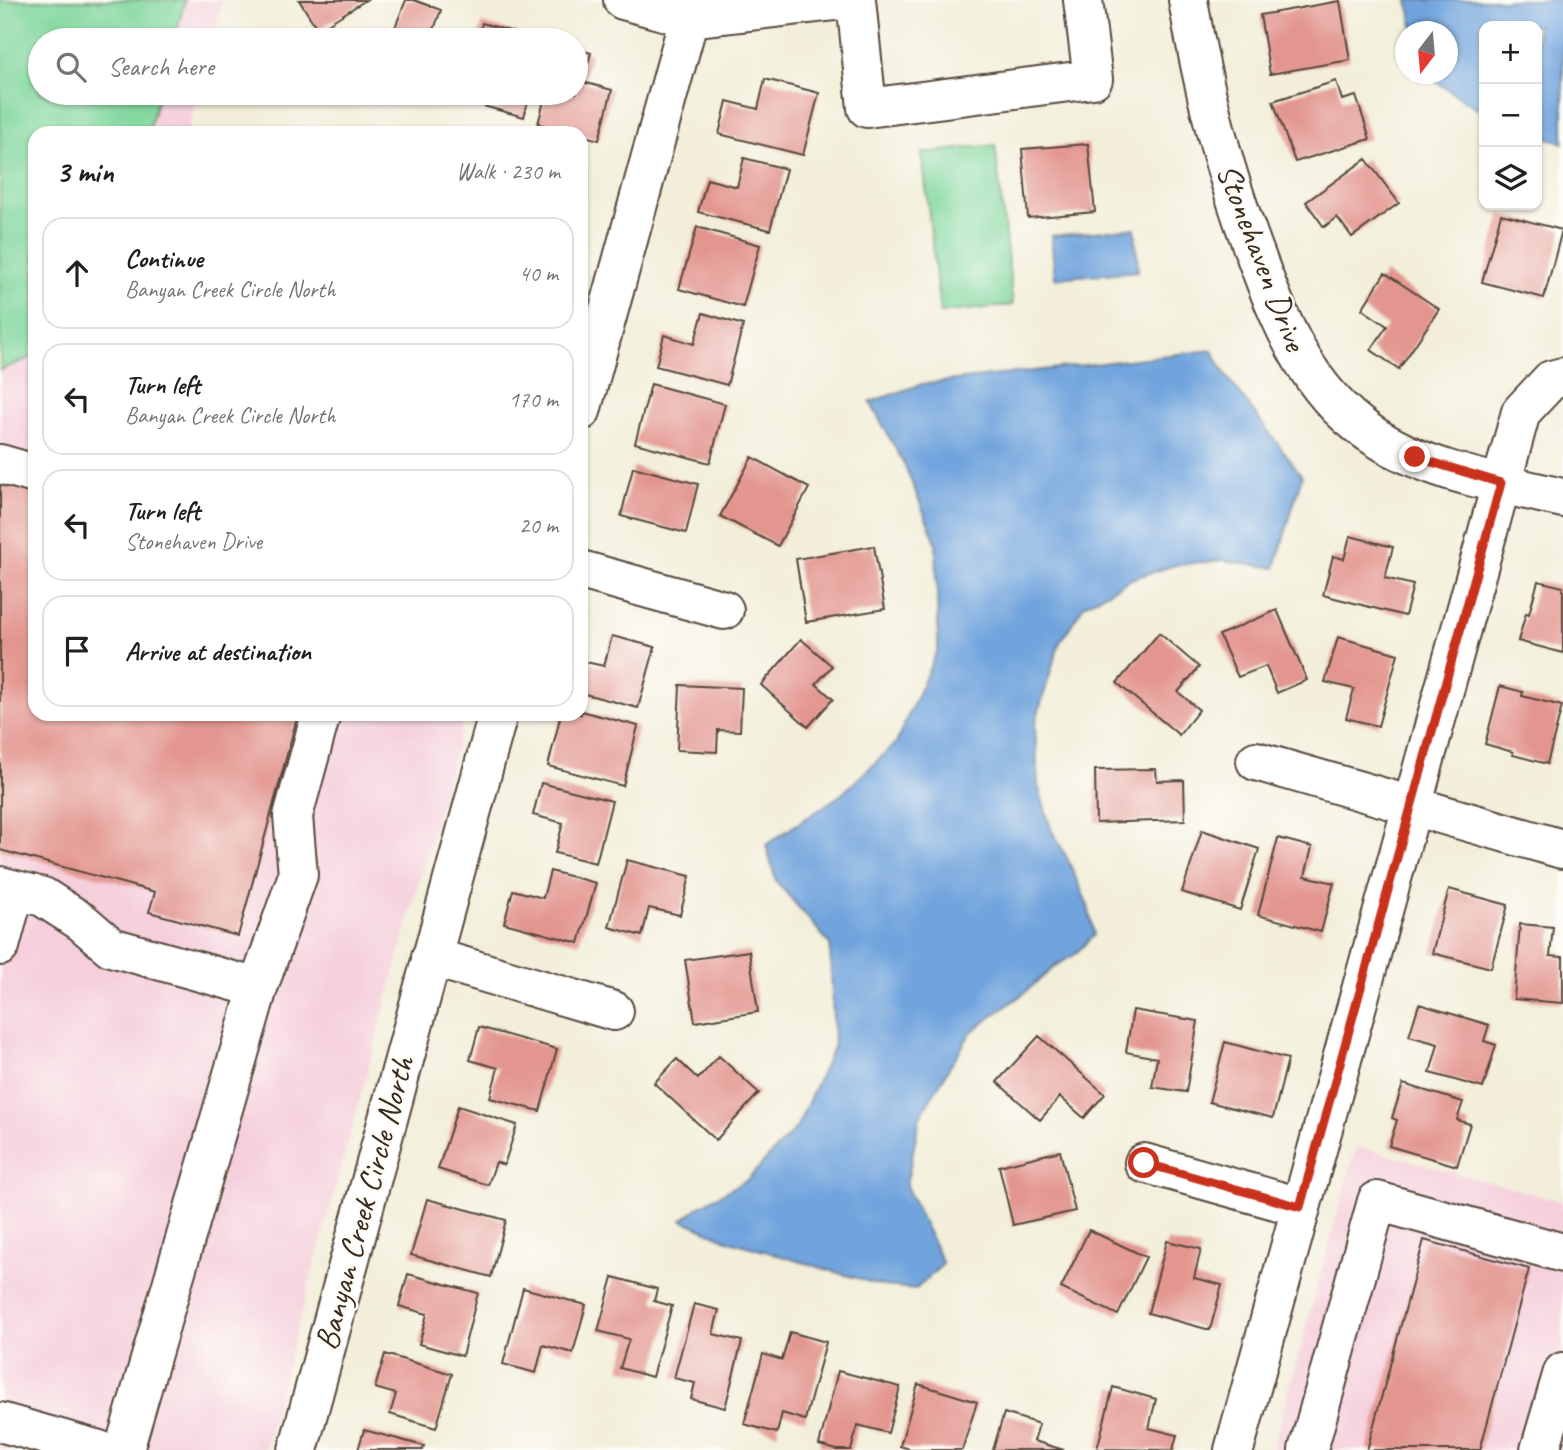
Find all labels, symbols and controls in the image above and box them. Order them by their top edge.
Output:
north arrow [1395,21,1458,84]
map controls [1479,21,1542,210]
button: + [1479,21,1542,84]
search box [28,28,588,105]
icon: search [52,48,90,86]
text: Search here [108,50,214,83]
button: − [1479,84,1542,147]
button: layers [1479,147,1542,210]
text: 3 min [56,153,113,191]
text: Walk · 230 m [456,157,560,186]
street label: Stonehaven Drive [1207,158,1318,358]
text: Continue [125,242,203,275]
icon: ahead [58,254,96,292]
text: 40 m [519,259,558,288]
text: Banyan Creek Circle North [125,275,335,304]
text: Turn left [125,368,200,401]
icon: left [58,380,96,418]
text: 170 m [509,385,558,414]
text: Banyan Creek Circle North [125,401,335,430]
route end [1399,441,1430,472]
text: Turn left [125,494,200,527]
icon: left [58,506,96,544]
text: 20 m [519,511,558,540]
text: Stonehaven Drive [125,527,262,556]
icon: arrive [58,632,96,670]
text: Arrive at destination [125,635,311,668]
street label: Banyan Creek Circle North [305,1050,424,1354]
route start [1128,1147,1159,1178]

